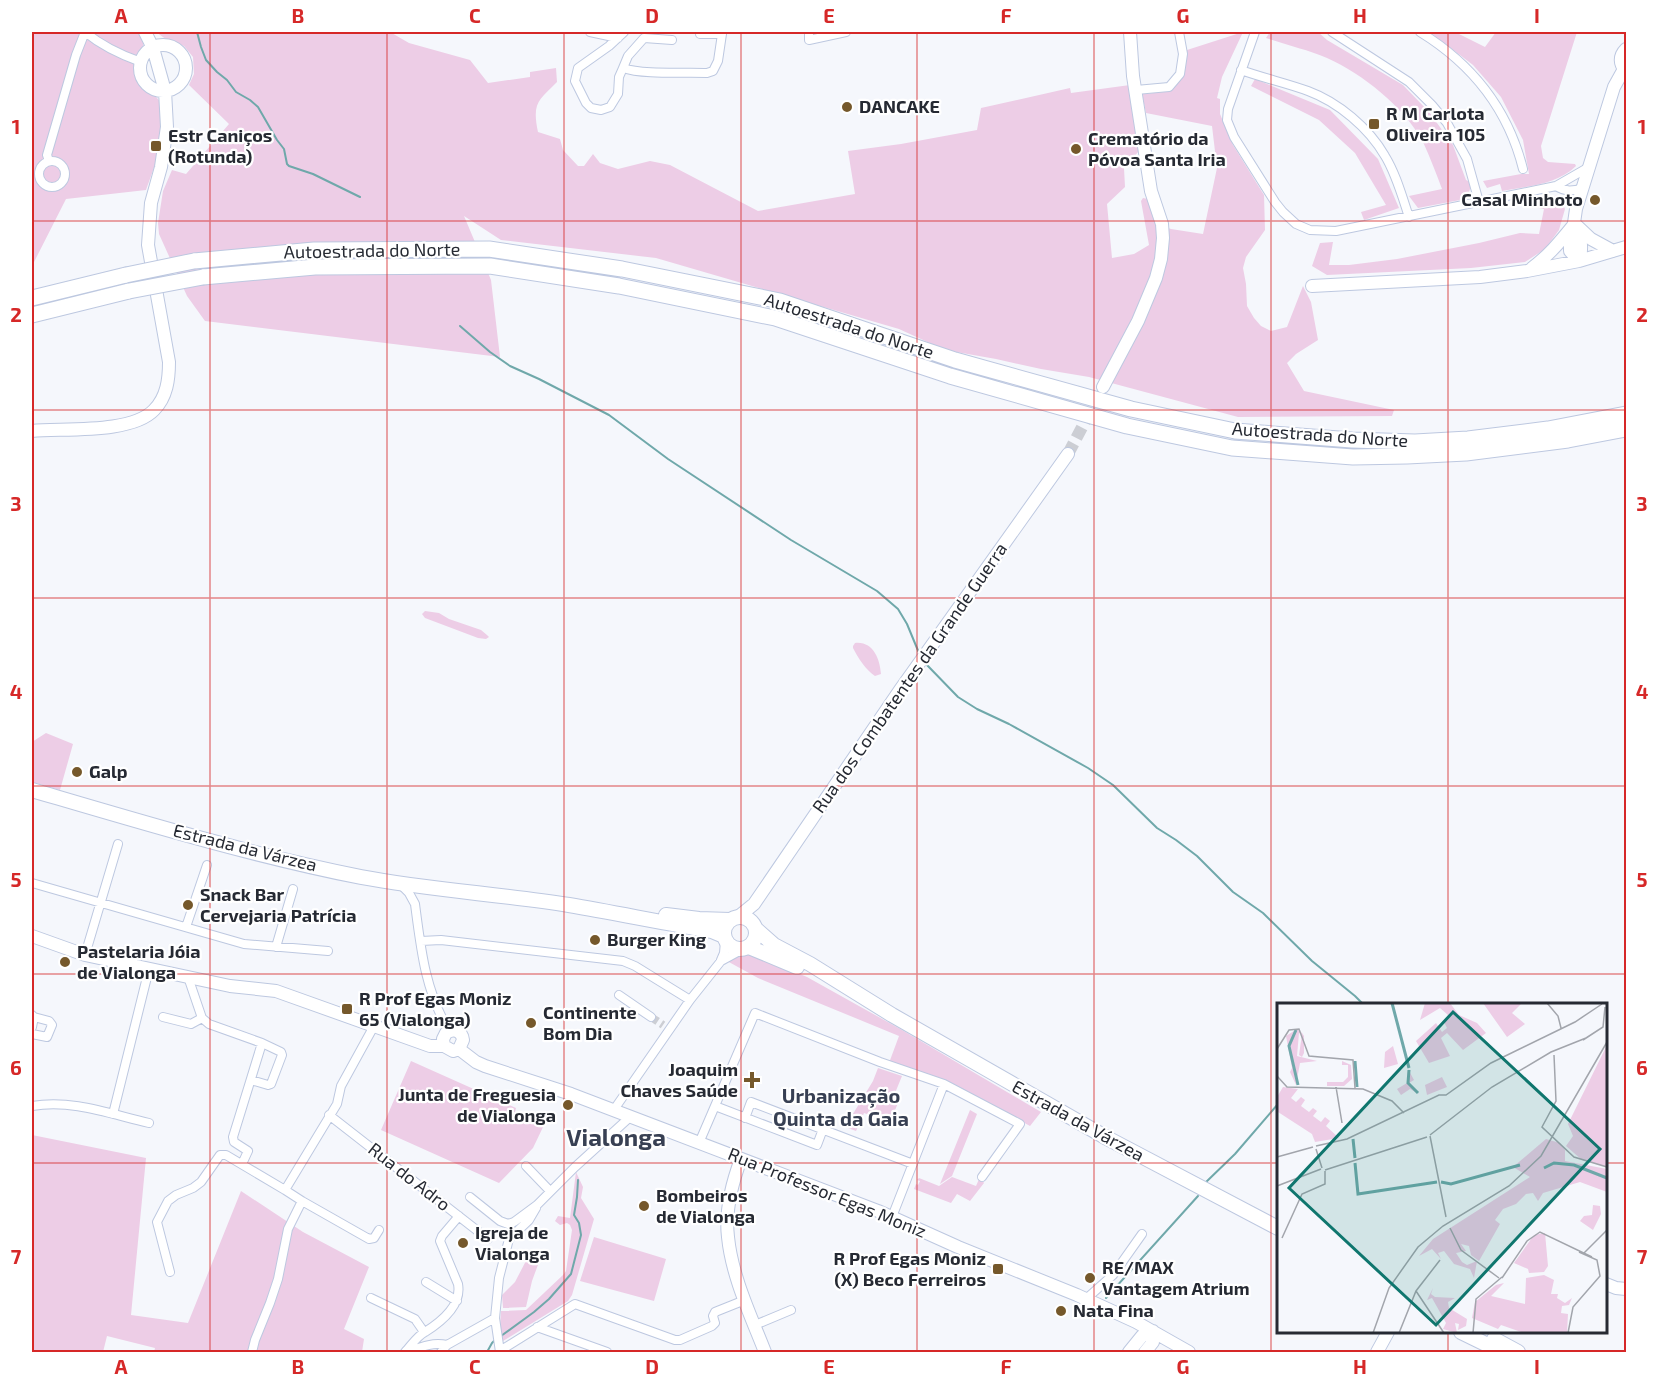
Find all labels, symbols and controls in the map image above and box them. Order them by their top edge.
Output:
text: A [114,3,128,27]
text: B [292,3,304,27]
text: C [469,3,481,27]
text: D [645,3,659,27]
text: E [823,3,835,27]
text: F [1000,3,1012,27]
text: G [1177,3,1189,27]
text: H [1353,3,1367,27]
text: I [1534,3,1540,27]
place label: DANCAKE [859,95,940,117]
marker: DANCAKE [840,100,854,114]
place label: R M Carlota Oliveira 105 [1386,102,1485,145]
text: 1 [12,114,20,138]
text: 1 [1638,114,1646,138]
marker: R M Carlota Oliveira 105 [1367,117,1381,131]
place label: Estr Caniços (Rotunda) [168,124,272,167]
place label: Crematório da Póvoa Santa Iria [1088,127,1226,170]
marker: Estr Caniços (Rotunda) [149,139,163,153]
marker: Crematório da Póvoa Santa Iria [1069,142,1083,156]
place label: Casal Minhoto [1461,188,1583,210]
marker: Casal Minhoto [1588,193,1602,207]
street label: Autoestrada do Norte [283,237,461,263]
street label: Autoestrada do Norte [762,287,937,363]
text: 2 [10,302,22,326]
text: 2 [1636,302,1648,326]
street label: Autoestrada do Norte [1231,417,1409,451]
text: 3 [10,491,22,515]
text: 3 [1636,491,1648,515]
street label: Rua dos Combatentes da Grande Guerra [807,538,1011,817]
text: 4 [10,679,23,703]
text: 4 [1636,679,1649,703]
place label: Galp [89,760,128,782]
marker: Galp [70,765,84,779]
street label: Estrada da Várzea [171,819,319,876]
text: 5 [10,867,22,891]
text: 5 [1636,867,1648,891]
place label: Snack Bar Cervejaria Patrícia [200,883,356,926]
marker: Snack Bar Cervejaria Patrícia [181,898,195,912]
place label: Burger King [607,928,707,950]
marker: Burger King [588,933,602,947]
place label: Pastelaria Jóia de Vialonga [77,940,201,983]
marker: Pastelaria Jóia de Vialonga [58,955,72,969]
place label: R Prof Egas Moniz 65 (Vialonga) [359,987,511,1030]
place label: Continente Bom Dia [543,1001,637,1044]
marker: R Prof Egas Moniz 65 (Vialonga) [340,1002,354,1016]
inset map [1277,1003,1607,1333]
marker: Continente Bom Dia [524,1016,538,1030]
text: 6 [10,1055,22,1079]
text: 6 [1636,1055,1648,1079]
place label: Joaquim Chaves Saúde [620,1058,738,1101]
marker: Joaquim Chaves Saúde [743,1071,761,1089]
street label: Estrada da Várzea [1009,1075,1148,1165]
place label: Junta de Freguesia de Vialonga [398,1083,556,1126]
district label: Urbanização Quinta da Gaia [773,1083,909,1131]
marker: Junta de Freguesia de Vialonga [561,1098,575,1112]
district label: Vialonga [566,1122,666,1151]
street label: Rua do Adro [364,1137,455,1215]
street label: Rua Professor Egas Moniz [725,1142,930,1242]
place label: Bombeiros de Vialonga [656,1184,755,1227]
marker: Bombeiros de Vialonga [637,1199,651,1213]
place label: Igreja de Vialonga [475,1221,550,1264]
marker: Igreja de Vialonga [456,1236,470,1250]
text: 7 [11,1244,22,1268]
text: 7 [1637,1244,1648,1268]
place label: R Prof Egas Moniz (X) Beco Ferreiros [834,1247,986,1290]
place label: RE/MAX Vantagem Atrium [1102,1256,1250,1299]
marker: R Prof Egas Moniz (X) Beco Ferreiros [991,1262,1005,1276]
marker: RE/MAX Vantagem Atrium [1083,1271,1097,1285]
place label: Nata Fina [1073,1299,1154,1321]
marker: Nata Fina [1054,1304,1068,1318]
text: A [114,1354,128,1378]
text: B [292,1354,304,1378]
text: C [469,1354,481,1378]
text: D [645,1354,659,1378]
text: E [823,1354,835,1378]
text: F [1000,1354,1012,1378]
text: G [1177,1354,1189,1378]
text: H [1353,1354,1367,1378]
text: I [1534,1354,1540,1378]

